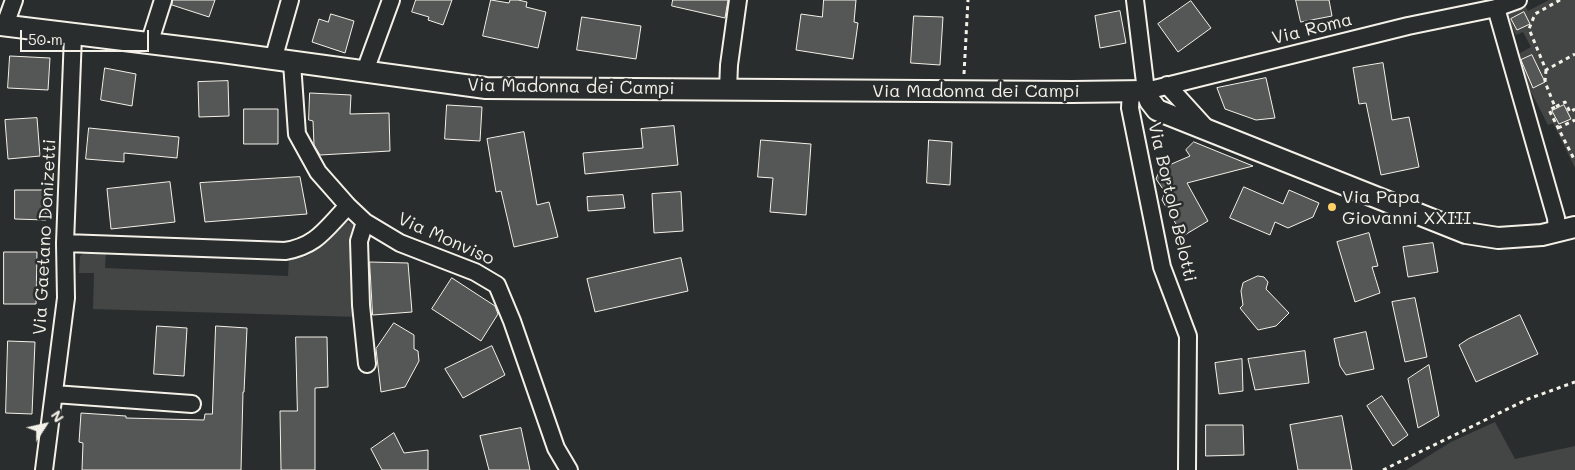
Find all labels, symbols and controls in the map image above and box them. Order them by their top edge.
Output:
street label: Via Roma [1270,9,1354,49]
scale bar [22,20,151,52]
text: 50 m [28,29,63,49]
street label: Via Madonna dei Campi [467,74,675,100]
street label: Via Madonna dei Campi [872,80,1080,102]
street label: Via Bortolo Belotti [1143,120,1201,284]
street label: Via Gaetano Donizetti [29,138,61,336]
place label: Via Papa Giovanni XXIII [1342,186,1471,228]
marker: Via Papa Giovanni XXIII [1326,201,1338,213]
street label: Via Monviso [394,208,498,270]
north arrow [20,400,70,450]
text: N [47,406,69,426]

